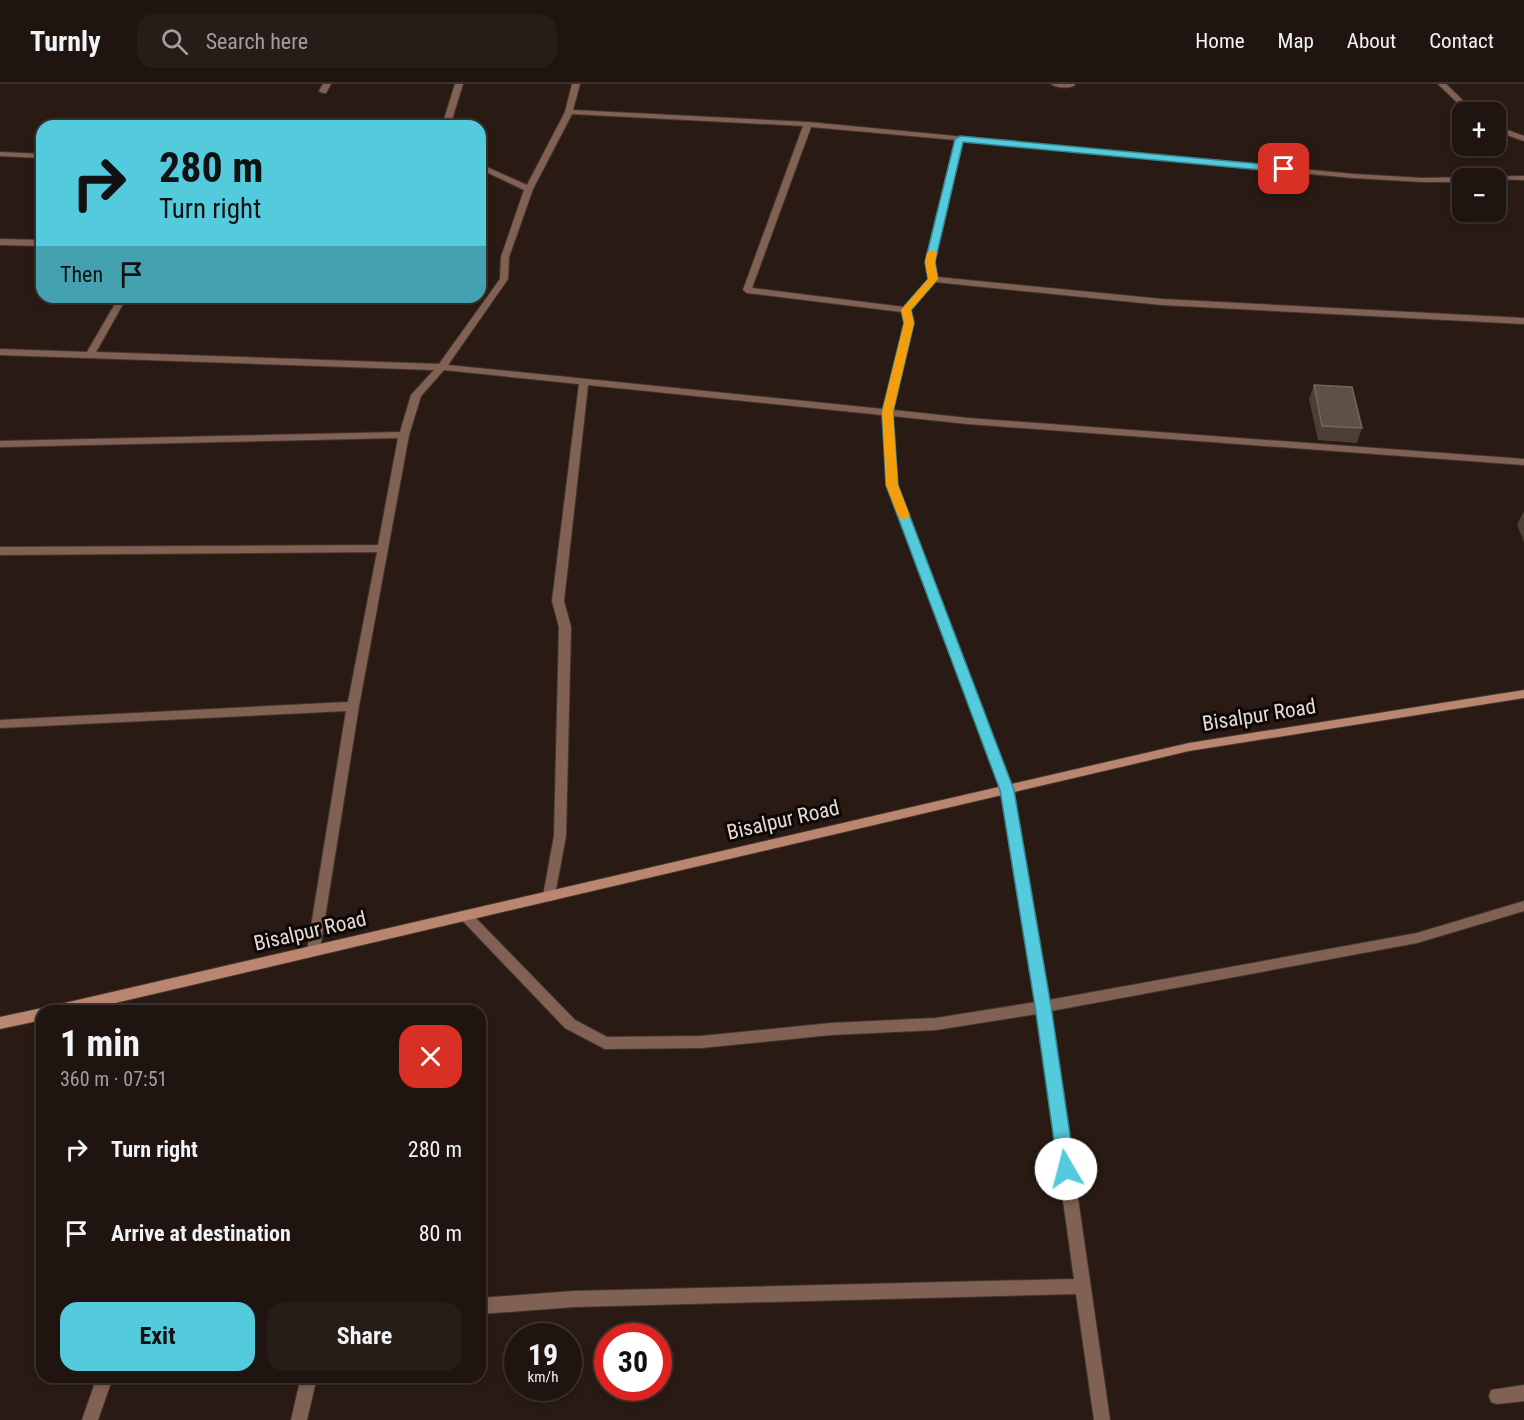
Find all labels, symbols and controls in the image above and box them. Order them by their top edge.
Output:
search box [137,14,557,68]
text: Turnly [30,25,101,58]
icon: search [158,25,191,58]
text: Search here [206,29,308,54]
text: Home [1195,29,1245,53]
text: Map [1278,29,1314,53]
text: About [1347,29,1396,53]
text: Contact [1429,29,1494,53]
map controls [1452,102,1506,222]
button: + [1452,102,1506,156]
text: 280 m [159,143,264,192]
pin [1258,143,1309,194]
icon: right [60,144,138,222]
icon: arrive [1267,152,1300,185]
button: − [1452,168,1506,222]
text: Turn right [159,193,261,225]
icon: arrive [115,258,148,291]
text: Then [60,262,103,287]
street label: Bisalpur Road [1201,694,1317,736]
street label: Bisalpur Road [724,795,842,845]
street label: Bisalpur Road [251,906,369,956]
text: 1 min [60,1023,140,1065]
button: close [399,1025,462,1088]
text: 360 m · 07:51 [60,1067,167,1091]
icon: right [60,1133,93,1166]
text: Turn right [111,1137,198,1162]
text: 280 m [408,1137,462,1162]
position arrow [1034,1137,1098,1201]
icon: arrive [60,1217,93,1250]
text: Arrive at destination [111,1221,291,1246]
text: 80 m [419,1221,462,1246]
button: Exit [60,1302,255,1371]
button: Share [267,1302,462,1371]
speed limit sign: 30 [594,1323,672,1401]
text: 19 [528,1337,558,1372]
text: km/h [528,1368,558,1386]

